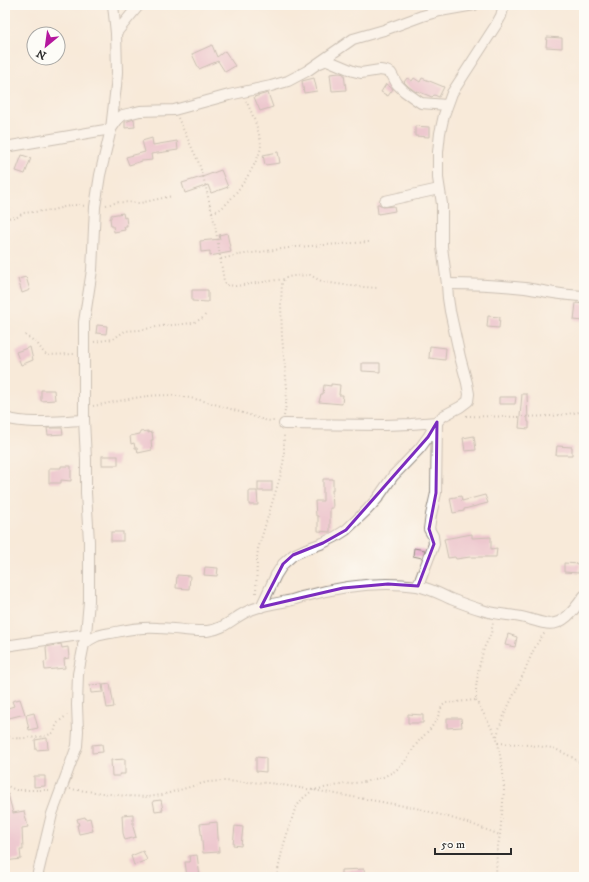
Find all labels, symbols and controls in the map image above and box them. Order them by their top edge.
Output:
north arrow [26,26,66,66]
text: N [34,46,49,62]
scale bar [435,830,511,856]
text: 50 m [441,837,465,852]

